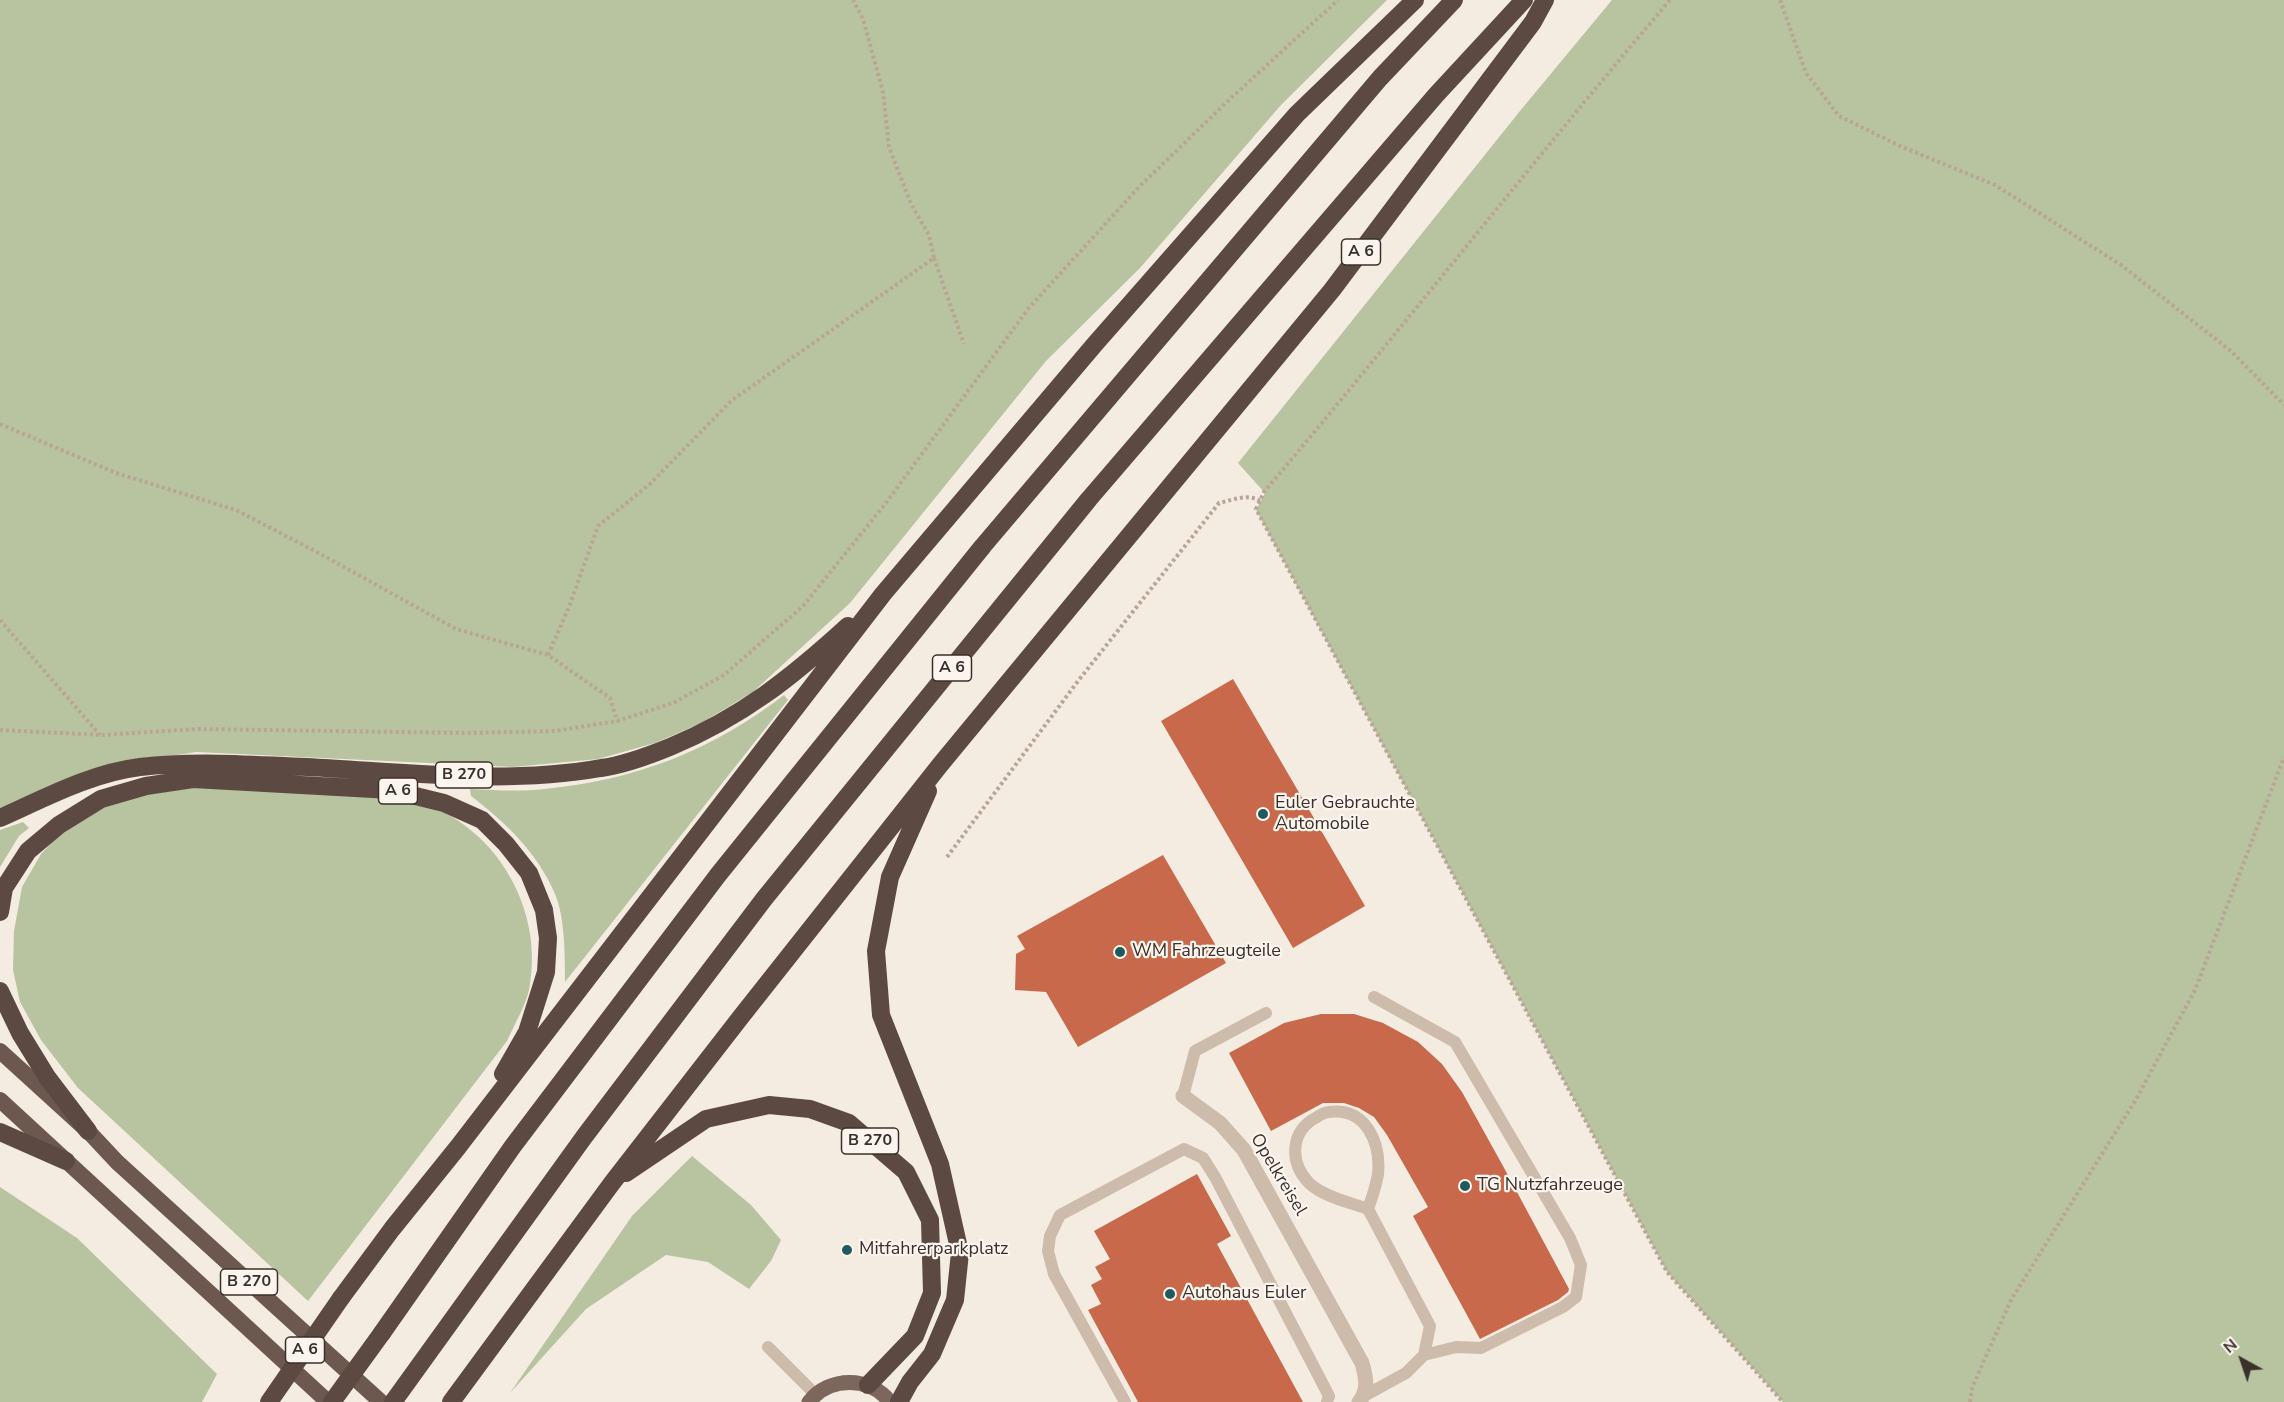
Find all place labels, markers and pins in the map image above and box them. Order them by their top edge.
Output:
place label: Euler Gebrauchte Automobile [1275,793,1415,836]
marker: Euler Gebrauchte Automobile [1256,807,1270,821]
place label: WM Fahrzeugteile [1132,941,1281,963]
marker: WM Fahrzeugteile [1113,945,1127,959]
place label: TG Nutzfahrzeuge [1477,1175,1623,1197]
marker: TG Nutzfahrzeuge [1458,1179,1472,1193]
place label: Mitfahrerparkplatz [859,1239,1008,1261]
marker: Mitfahrerparkplatz [840,1243,854,1257]
place label: Autohaus Euler [1182,1283,1306,1305]
marker: Autohaus Euler [1163,1287,1177,1301]

